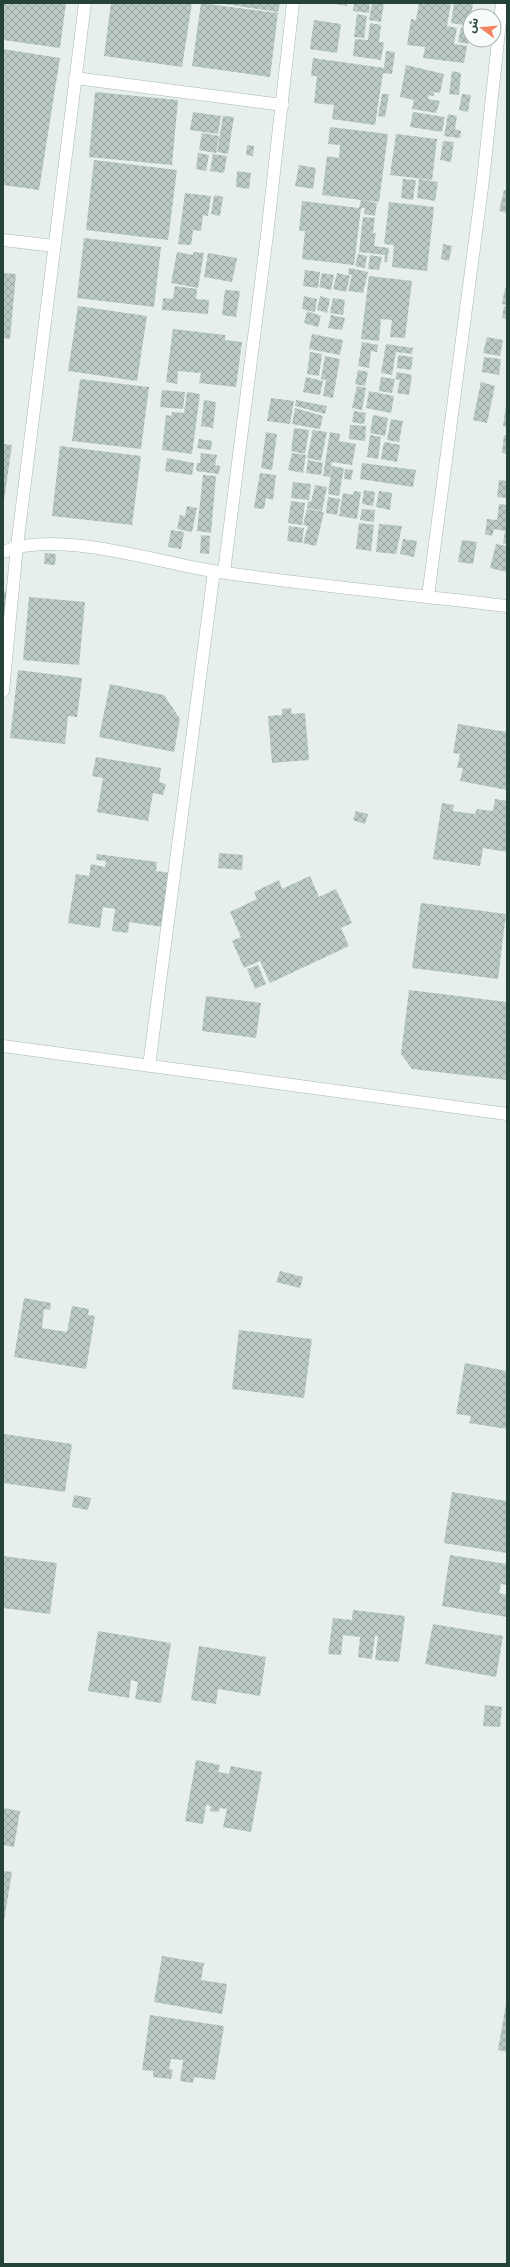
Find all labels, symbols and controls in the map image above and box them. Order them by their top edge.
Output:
north arrow [462,8,502,48]
text: ش [463,16,482,35]

